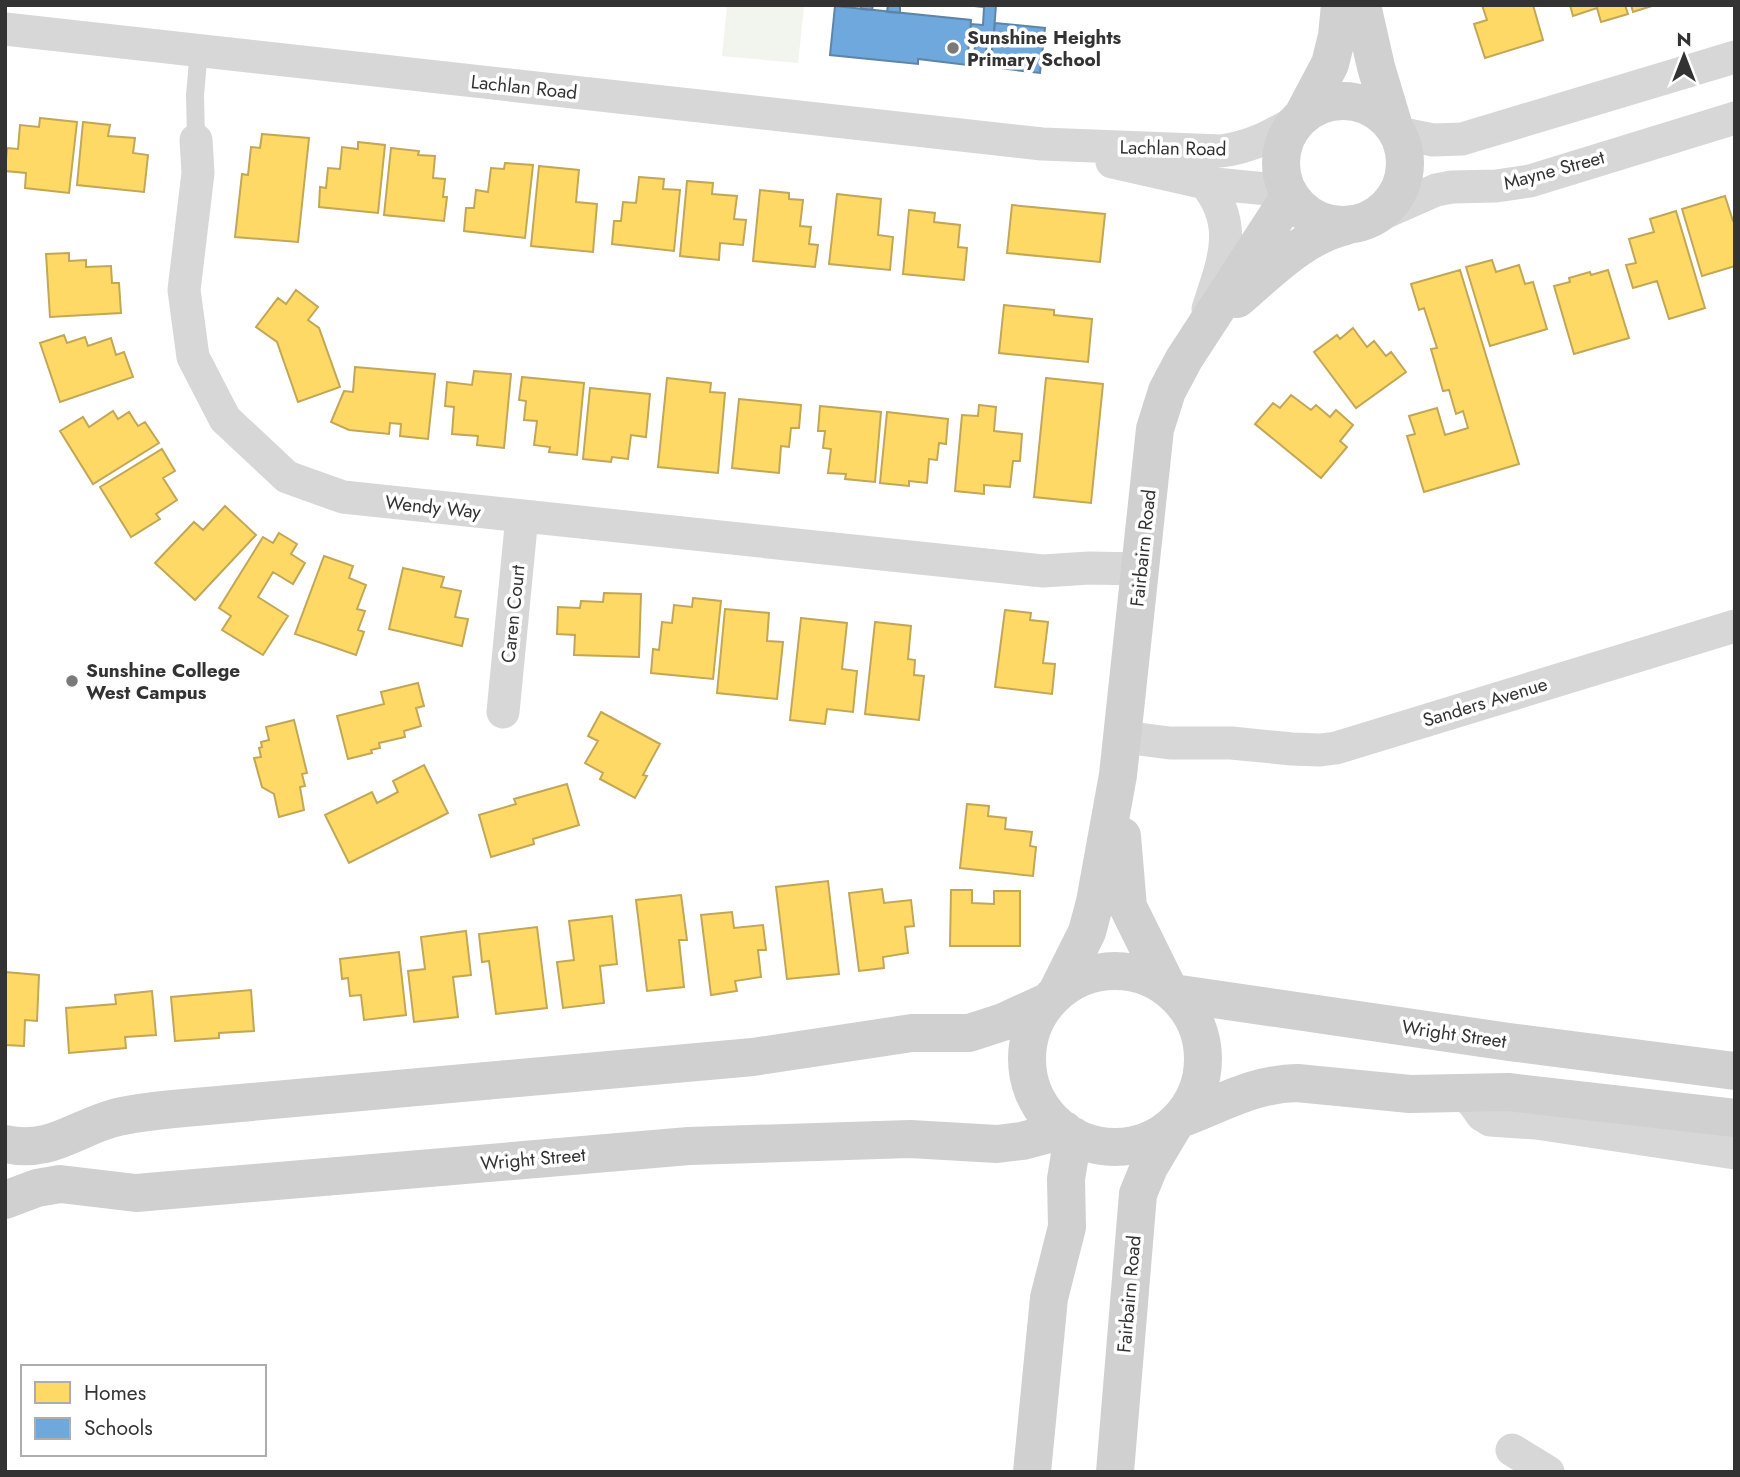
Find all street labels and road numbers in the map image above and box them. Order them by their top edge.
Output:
street label: Lachlan Road [469,68,579,106]
street label: Lachlan Road [1119,134,1227,162]
street label: Mayne Street [1500,143,1608,196]
street label: Fairbairn Road [1123,488,1163,608]
street label: Wendy Way [384,489,483,526]
street label: Caren Court [494,563,532,664]
street label: Sanders Avenue [1419,670,1551,734]
street label: Wright Street [1400,1013,1508,1055]
street label: Wright Street [479,1141,587,1177]
street label: Fairbairn Road [1110,1234,1148,1354]

